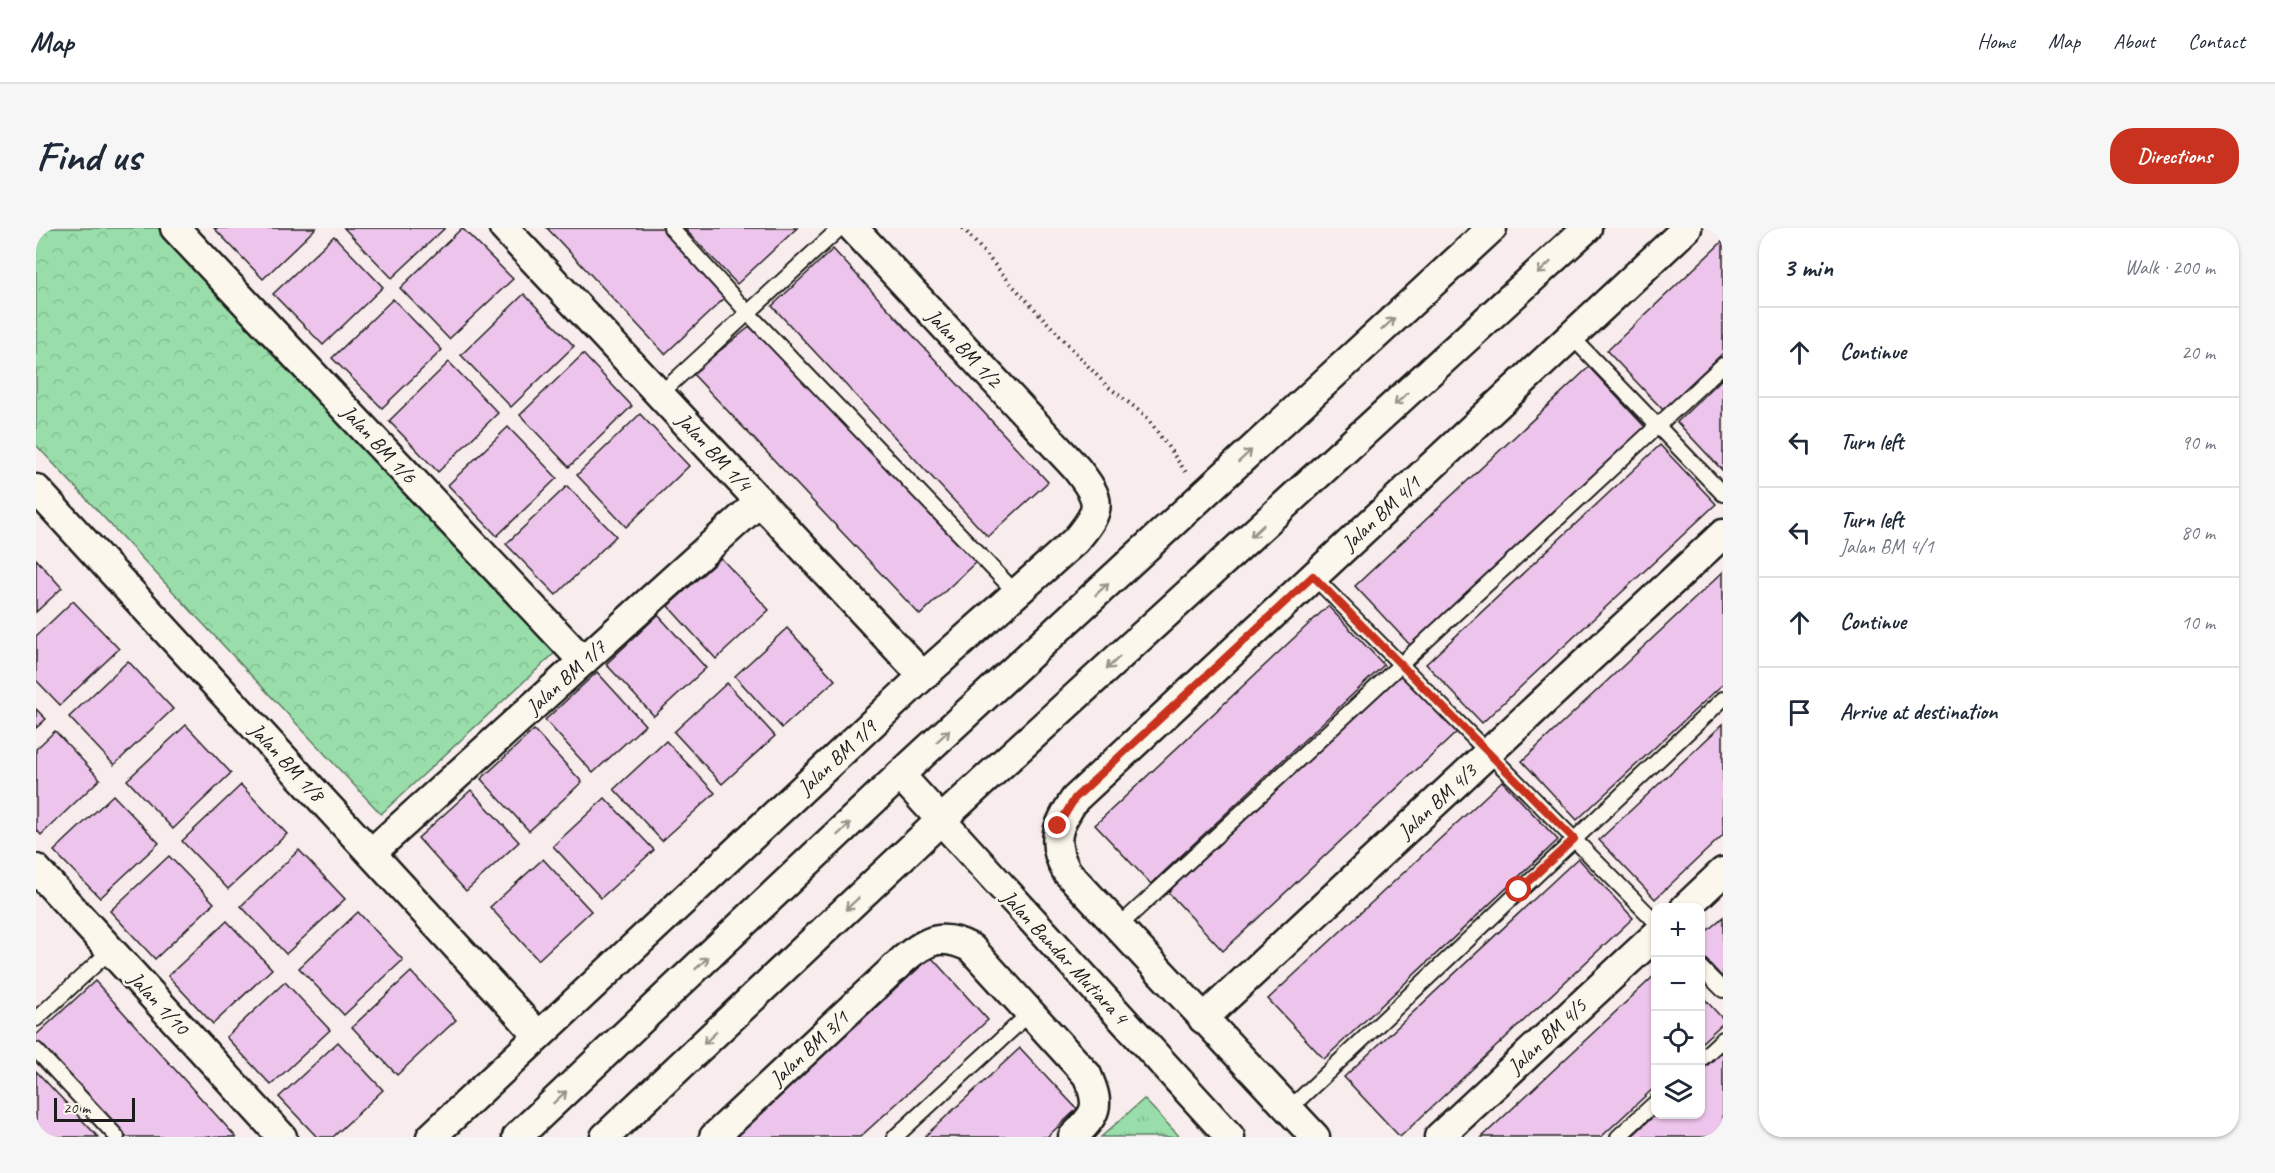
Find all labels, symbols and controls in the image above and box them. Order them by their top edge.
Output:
text: Map [30,24,73,59]
text: Home [1977,28,2015,54]
text: Map [2048,28,2080,54]
text: About [2113,28,2155,54]
text: Contact [2188,28,2245,54]
button: Directions [2110,128,2239,184]
text: Find us [36,130,141,183]
text: 3 min [1783,251,1833,284]
text: Walk · 200 m [2125,255,2215,280]
one-way arrow [1537,260,1552,275]
street label: Jalan BM 1/2 [920,302,1008,394]
one-way arrow [1380,317,1395,331]
icon: ahead [1783,336,1816,369]
text: Continue [1840,338,1906,366]
text: 20 m [2181,340,2215,365]
one-way arrow [1393,392,1408,406]
street label: Jalan BM 1/6 [335,398,422,489]
street label: Jalan BM 1/4 [670,406,759,499]
icon: left [1783,426,1816,459]
text: Turn left [1840,428,1904,456]
text: 90 m [2181,430,2215,455]
one-way arrow [1237,450,1252,464]
street label: Jalan BM 4/1 [1335,469,1427,557]
text: Turn left [1840,506,1904,534]
icon: left [1783,516,1816,549]
text: 80 m [2181,520,2215,545]
one-way arrow [1250,524,1265,538]
text: Jalan BM 4/1 [1840,534,1934,559]
one-way arrow [1094,582,1109,596]
icon: ahead [1783,606,1816,639]
text: Continue [1840,608,1906,636]
text: 10 m [2181,610,2215,635]
street label: Jalan BM 1/7 [520,633,612,720]
one-way arrow [1106,656,1121,670]
icon: arrive [1783,696,1816,729]
text: Arrive at destination [1840,698,1997,726]
street label: Jalan BM 1/9 [791,713,883,801]
street label: Jalan BM 1/8 [243,716,332,809]
one-way arrow [936,729,951,743]
street label: Jalan BM 4/3 [1391,757,1483,845]
route end [1044,812,1070,838]
one-way arrow [836,822,851,836]
route start [1505,876,1531,902]
street label: Jalan Bandar Mutiara 4 [995,884,1136,1031]
one-way arrow [845,897,860,911]
map controls [1651,903,1705,1119]
button: + [1651,903,1705,957]
one-way arrow [694,956,709,970]
button: − [1651,957,1705,1011]
street label: Jalan 1/10 [122,965,196,1041]
street label: Jalan BM 4/5 [1501,992,1593,1080]
street label: Jalan BM 3/1 [763,1004,855,1092]
button: locate [1651,1011,1705,1065]
one-way arrow [703,1031,718,1045]
button: layers [1651,1065,1705,1119]
one-way arrow [552,1090,567,1104]
scale bar [54,1095,135,1122]
text: 20 m [63,1098,90,1118]

